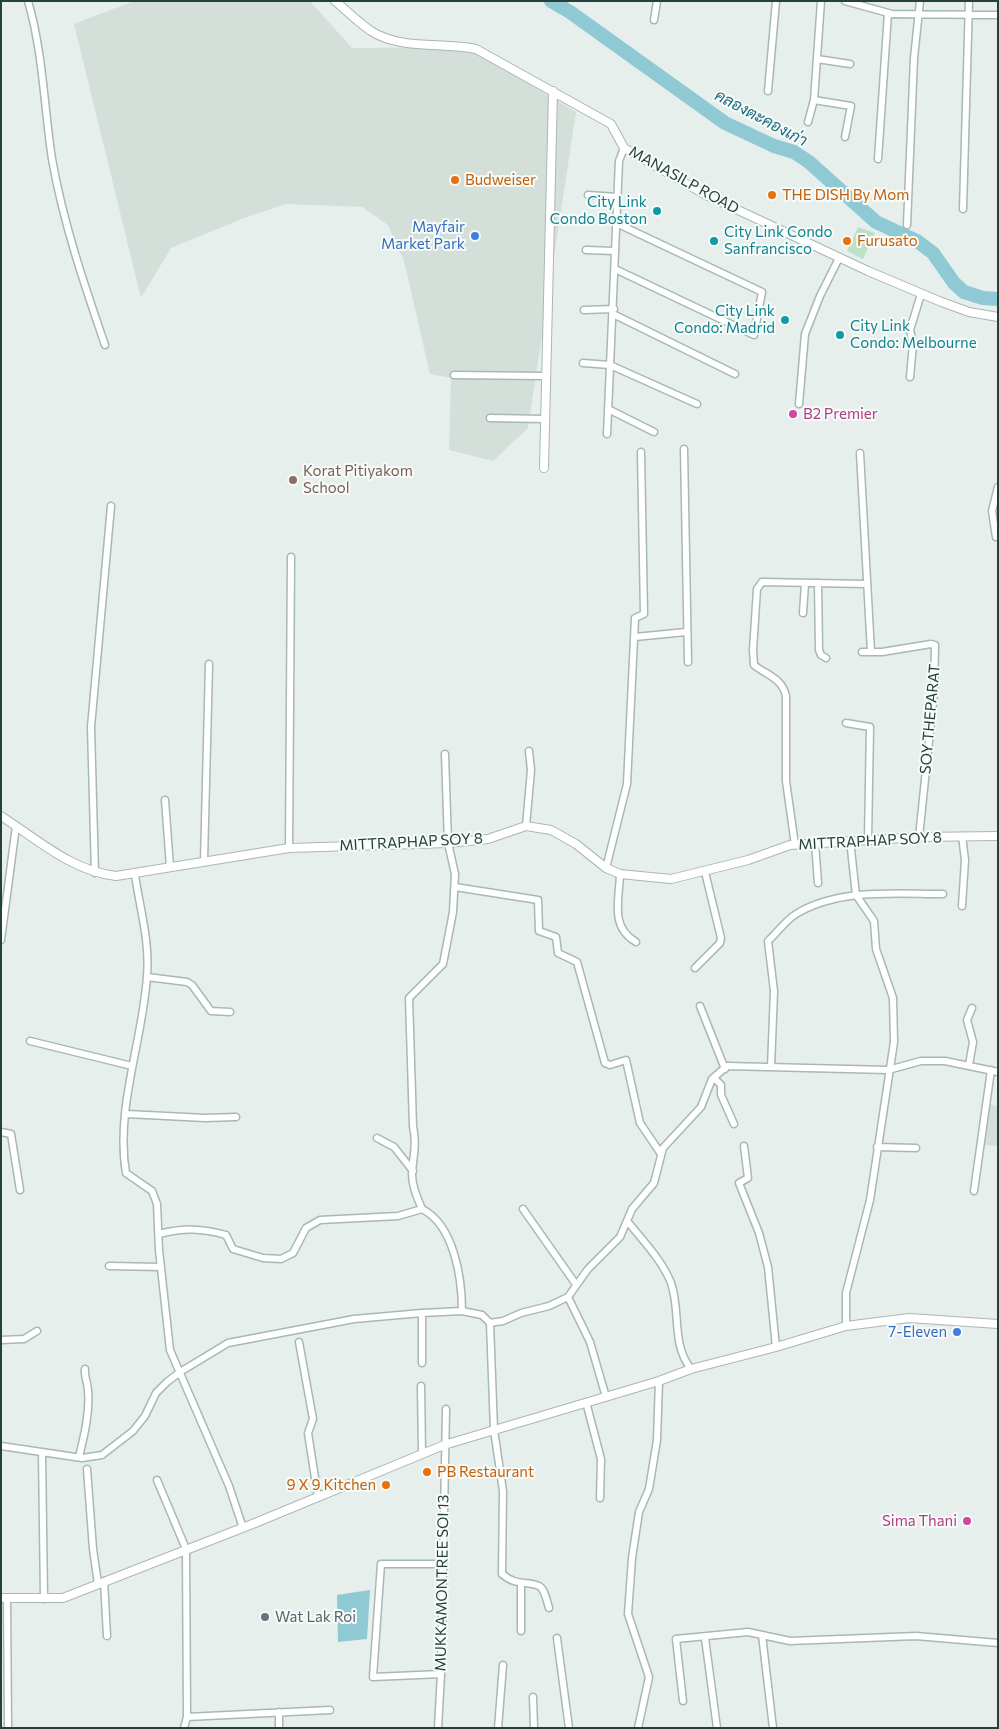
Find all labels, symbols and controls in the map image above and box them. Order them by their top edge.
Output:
water label: คลองตะคองเก่า [711,86,811,150]
street label: MANASILP ROAD [626,142,742,218]
place label: Budweiser [465,171,536,189]
marker: Budweiser [449,174,461,186]
place label: THE DISH By Mom [782,186,909,204]
marker: THE DISH By Mom [766,189,778,201]
place label: City Link Condo Boston [550,193,647,228]
marker: City Link Condo Boston [651,205,663,217]
place label: Mayfair Market Park [381,218,465,253]
place label: City Link Condo Sanfrancisco [724,223,832,258]
marker: Mayfair Market Park [469,230,481,242]
place label: Furusato [857,232,918,250]
marker: City Link Condo Sanfrancisco [708,235,720,247]
marker: Furusato [841,235,853,247]
place label: City Link Condo: Madrid [674,302,775,337]
marker: City Link Condo: Madrid [779,314,791,326]
place label: City Link Condo: Melbourne [850,317,977,352]
marker: City Link Condo: Melbourne [834,329,846,341]
place label: B2 Premier [803,405,878,423]
marker: B2 Premier [787,408,799,420]
place label: Korat Pitiyakom School [303,462,413,497]
marker: Korat Pitiyakom School [287,474,299,486]
street label: SOY THEPARAT [916,663,944,775]
street label: MITTRAPHAP SOY 8 [798,828,942,854]
street label: MITTRAPHAP SOY 8 [339,829,483,855]
place label: 7-Eleven [888,1323,947,1341]
marker: 7-Eleven [951,1326,963,1338]
place label: PB Restaurant [437,1463,534,1481]
marker: PB Restaurant [421,1466,433,1478]
place label: 9 X 9 Kitchen [287,1476,376,1494]
marker: 9 X 9 Kitchen [380,1479,392,1491]
street label: MUKKAMONTREE SOI 13 [431,1495,453,1671]
place label: Sima Thani [882,1512,957,1530]
marker: Sima Thani [961,1515,973,1527]
place label: Wat Lak Roi [275,1608,356,1626]
marker: Wat Lak Roi [259,1611,271,1623]

